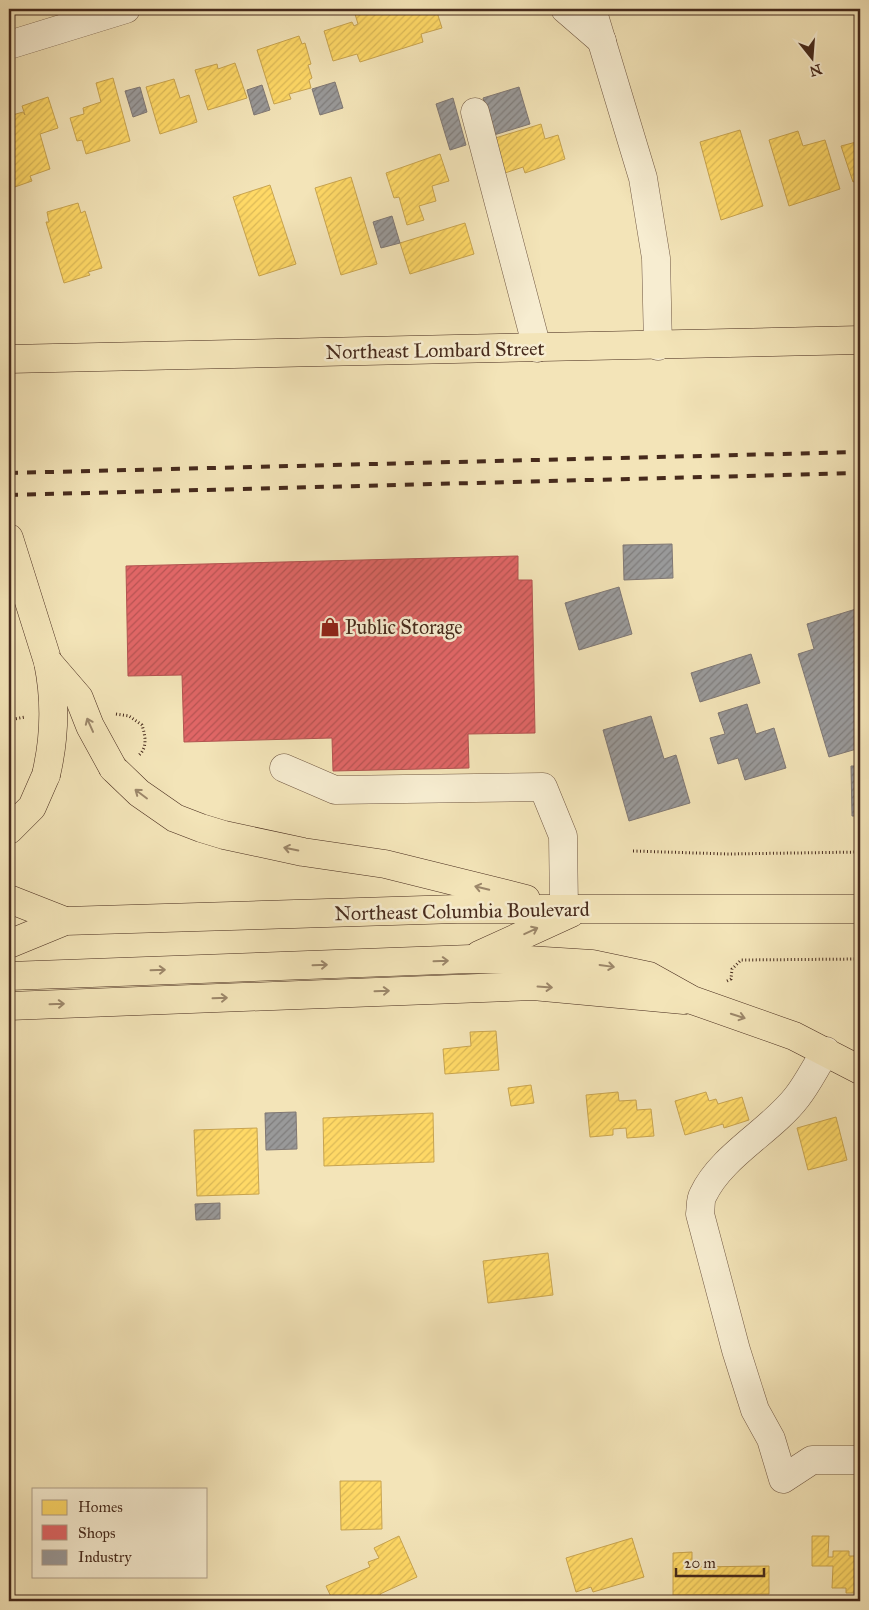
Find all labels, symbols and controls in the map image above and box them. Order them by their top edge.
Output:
north arrow [786,32,836,82]
text: N [807,60,824,80]
street label: Northeast Lombard Street [325,336,545,364]
place label: Public Storage [345,615,463,640]
shop icon: Public Storage [319,616,341,638]
one-way arrow [85,718,95,733]
one-way arrow [135,788,148,799]
one-way arrow [284,844,300,854]
one-way arrow [475,883,491,892]
street label: Northeast Columbia Boulevard [334,897,590,925]
one-way arrow [523,926,538,936]
one-way arrow [432,956,448,965]
one-way arrow [312,960,328,970]
one-way arrow [598,962,614,972]
one-way arrow [150,966,166,975]
one-way arrow [536,982,552,991]
one-way arrow [374,987,390,996]
one-way arrow [212,993,228,1002]
one-way arrow [49,999,65,1008]
one-way arrow [730,1011,746,1021]
legend [32,1488,208,1578]
text: Homes [78,1498,123,1516]
text: Shops [78,1524,116,1542]
scale bar [676,1545,764,1577]
text: Industry [78,1548,132,1566]
text: 20 m [684,1554,716,1572]

